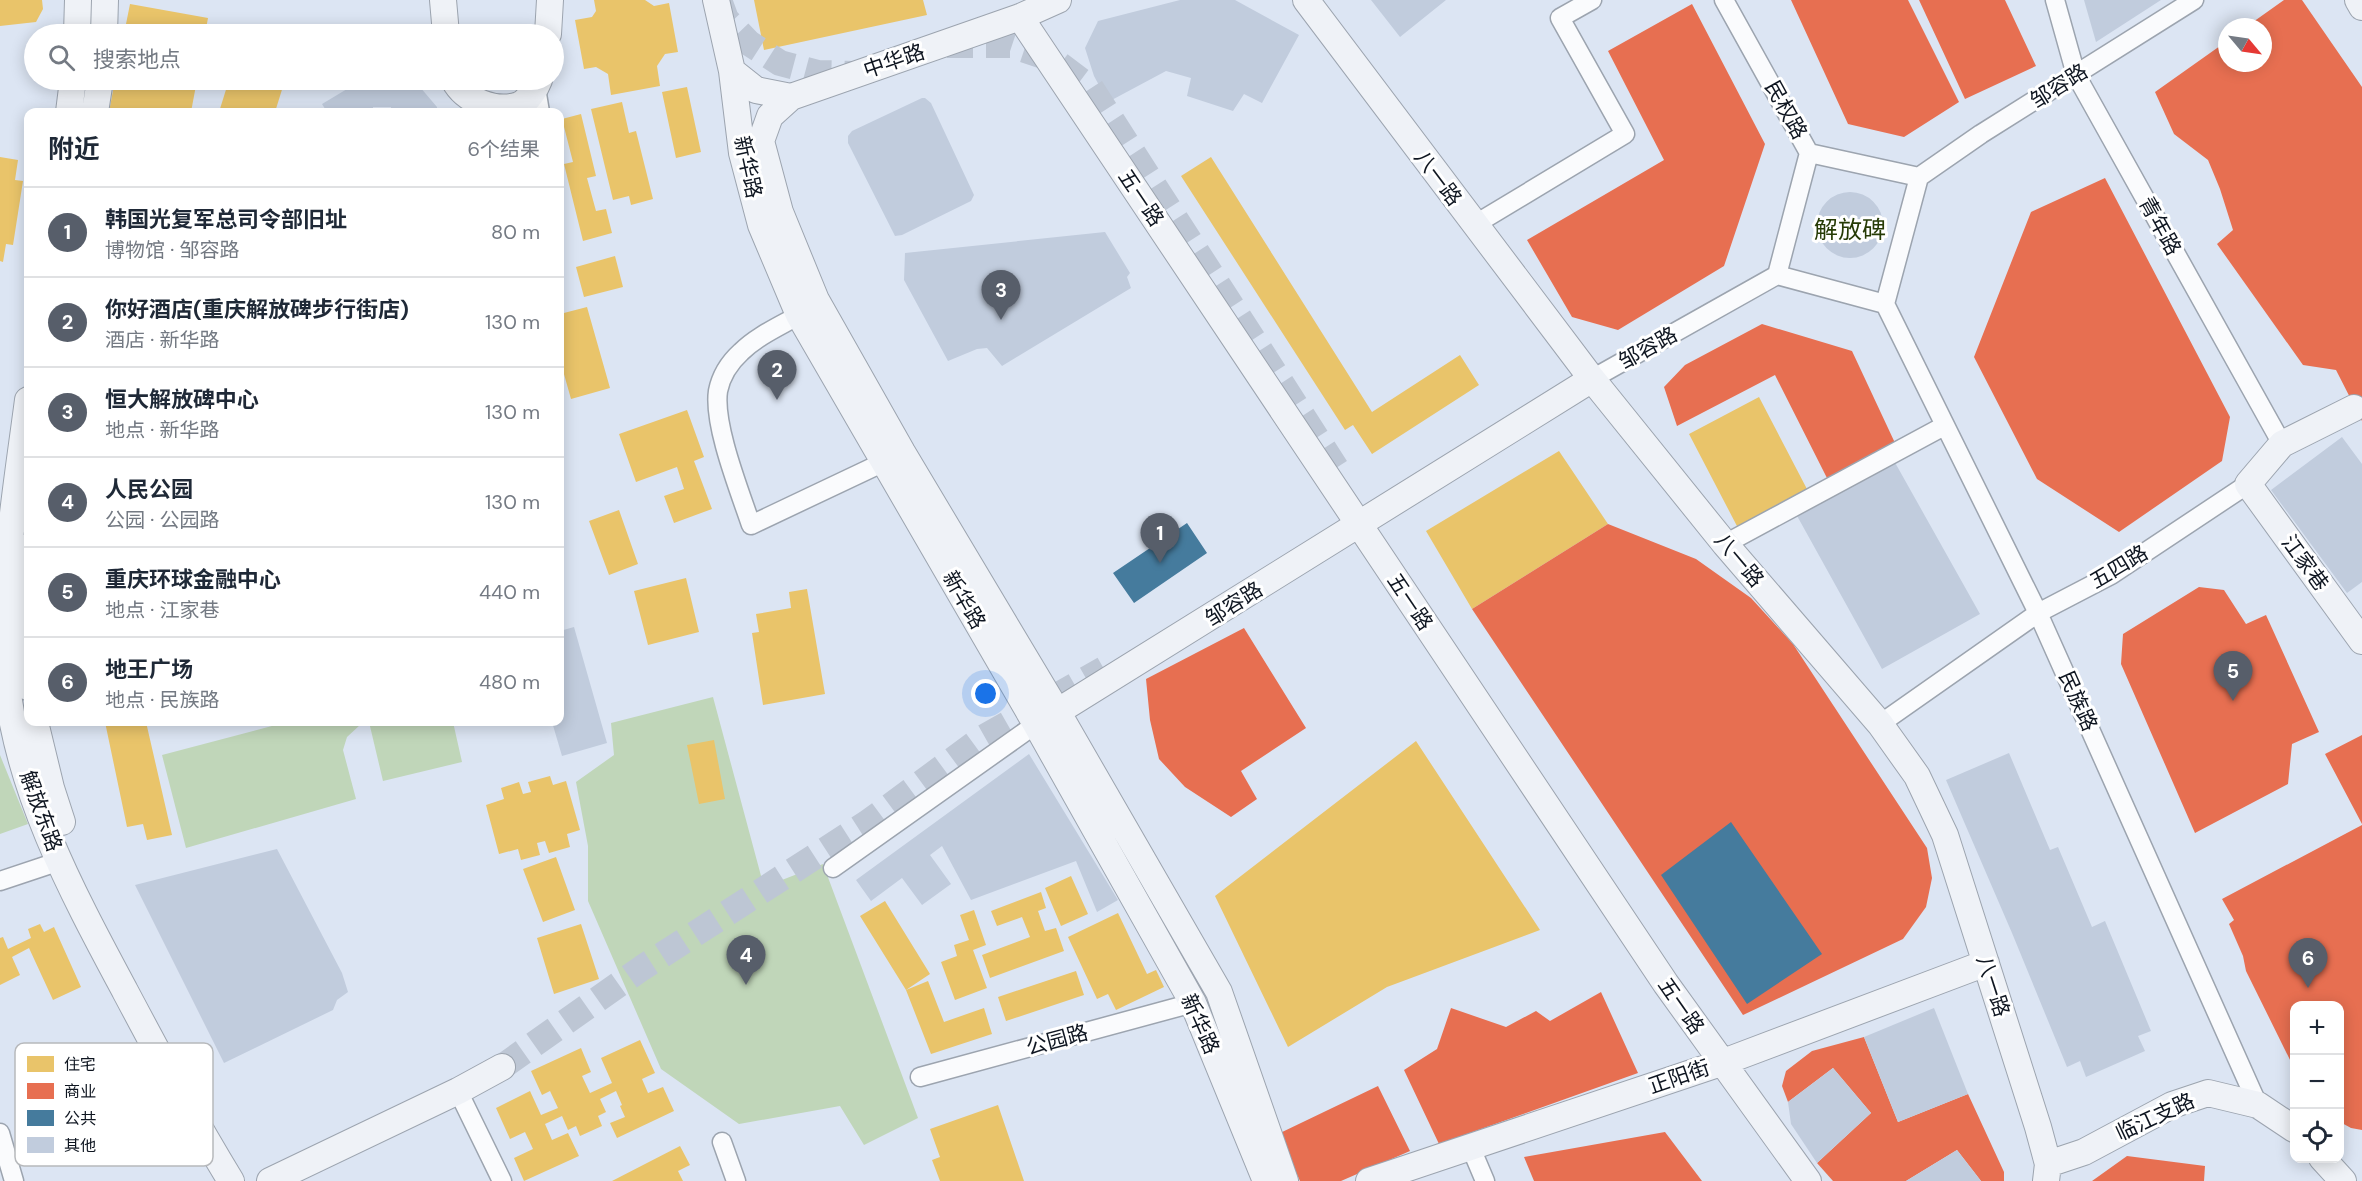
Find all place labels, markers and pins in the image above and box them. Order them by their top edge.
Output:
pin: 3 [982,270,1020,320]
pin: 2 [758,350,796,400]
pin: 1 [1140,514,1180,563]
pin: 5 [2214,652,2252,701]
pin: 4 [726,936,766,985]
pin: 6 [2288,938,2328,988]

